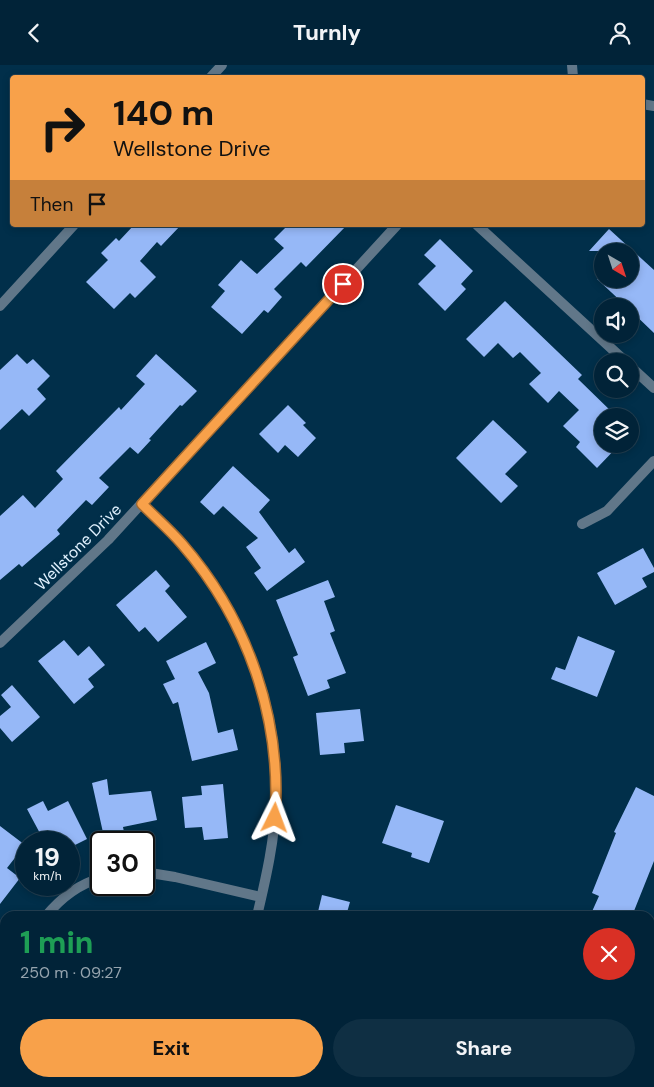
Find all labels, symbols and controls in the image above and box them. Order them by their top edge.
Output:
text: Turnly [293,18,361,47]
icon: back [20,19,48,47]
icon: person [606,19,634,47]
text: 140 m [113,90,214,136]
icon: right [30,95,95,160]
text: Wellstone Drive [113,134,270,163]
icon: arrive [83,190,111,218]
text: Then [30,192,73,217]
north arrow [594,243,639,287]
map controls [594,243,639,453]
pin [322,263,364,305]
icon: arrive [329,270,357,298]
button: sound [594,298,639,343]
button: search [594,353,639,398]
button: layers [594,408,639,453]
street label: Wellstone Drive [30,499,126,595]
position arrow [248,791,300,843]
speed limit sign: 30 [90,831,155,896]
text: 19 [35,841,60,874]
text: km/h [33,868,62,884]
text: 1 min [20,923,93,962]
button: close [583,928,635,980]
text: 250 m · 09:27 [20,962,122,983]
button: Exit [20,1019,323,1077]
button: Share [333,1019,635,1077]

